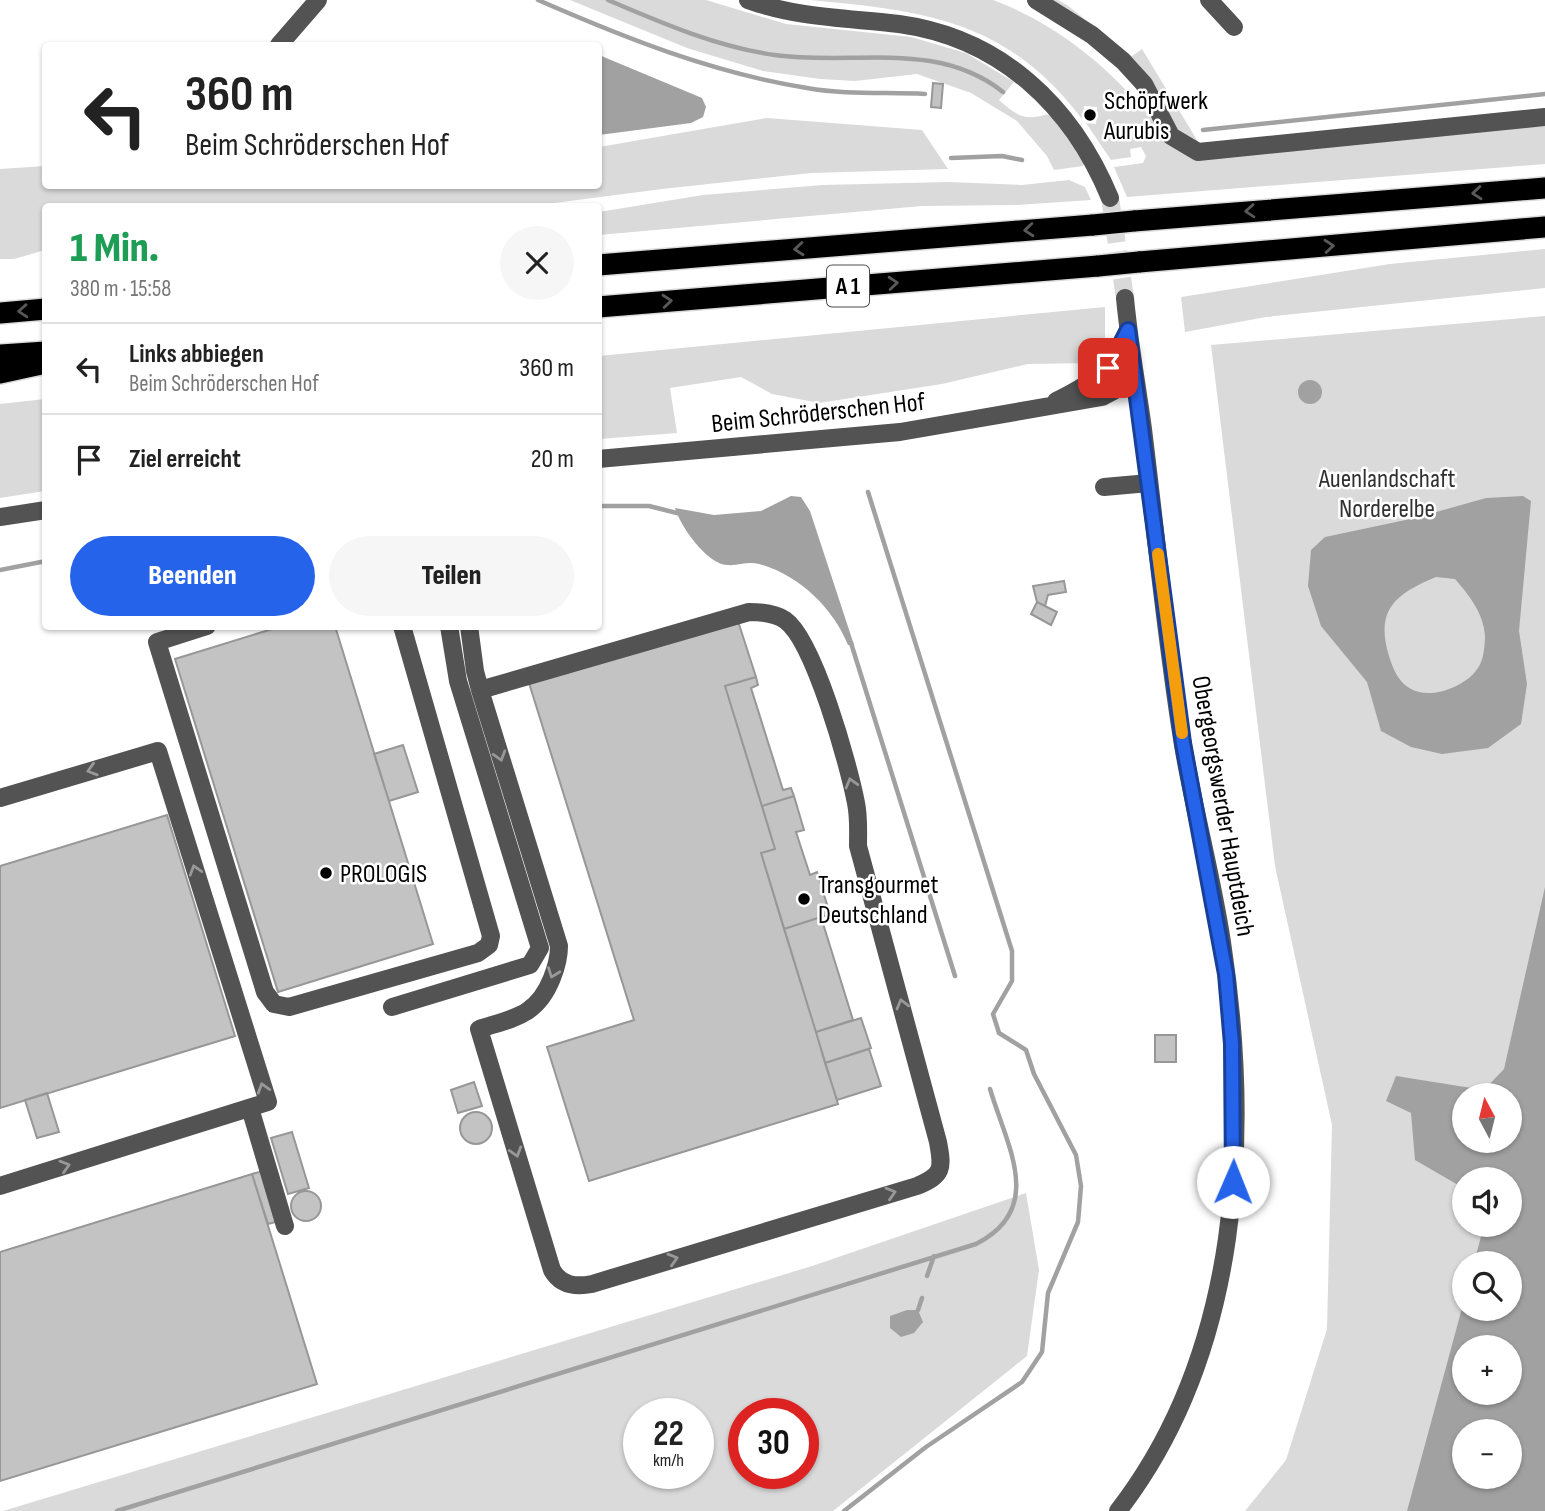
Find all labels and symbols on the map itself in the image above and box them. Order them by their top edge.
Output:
place label: Schöpfwerk Aurubis [1103,86,1208,147]
marker: Schöpfwerk Aurubis [1082,107,1098,123]
one-way arrow [1471,185,1482,200]
one-way arrow [1244,203,1255,218]
one-way arrow [1023,222,1034,237]
one-way arrow [1324,239,1335,254]
one-way arrow [794,241,805,256]
road number: A 1 [827,265,869,306]
one-way arrow [888,276,899,291]
one-way arrow [661,294,672,309]
one-way arrow [17,303,28,318]
pin [1078,338,1138,398]
street label: Beim Schröderschen Hof [710,387,927,440]
park label: Auenlandschaft Norderelbe [1318,464,1455,525]
street label: Obergeorgswerder Hauptdeich [1184,674,1261,939]
one-way arrow [492,749,507,761]
one-way arrow [87,762,99,777]
one-way arrow [844,777,859,789]
place label: PROLOGIS [340,859,427,890]
one-way arrow [189,865,204,877]
marker: PROLOGIS [318,865,334,881]
place label: Transgourmet Deutschland [818,870,938,931]
marker: Transgourmet Deutschland [796,891,812,907]
one-way arrow [547,967,561,979]
one-way arrow [895,998,910,1010]
one-way arrow [257,1082,271,1094]
north arrow [1452,1083,1522,1153]
position arrow [1196,1145,1270,1219]
one-way arrow [508,1146,523,1158]
one-way arrow [59,1159,71,1174]
one-way arrow [885,1187,897,1202]
one-way arrow [667,1253,679,1268]
speed limit sign: 30 [728,1398,819,1489]

